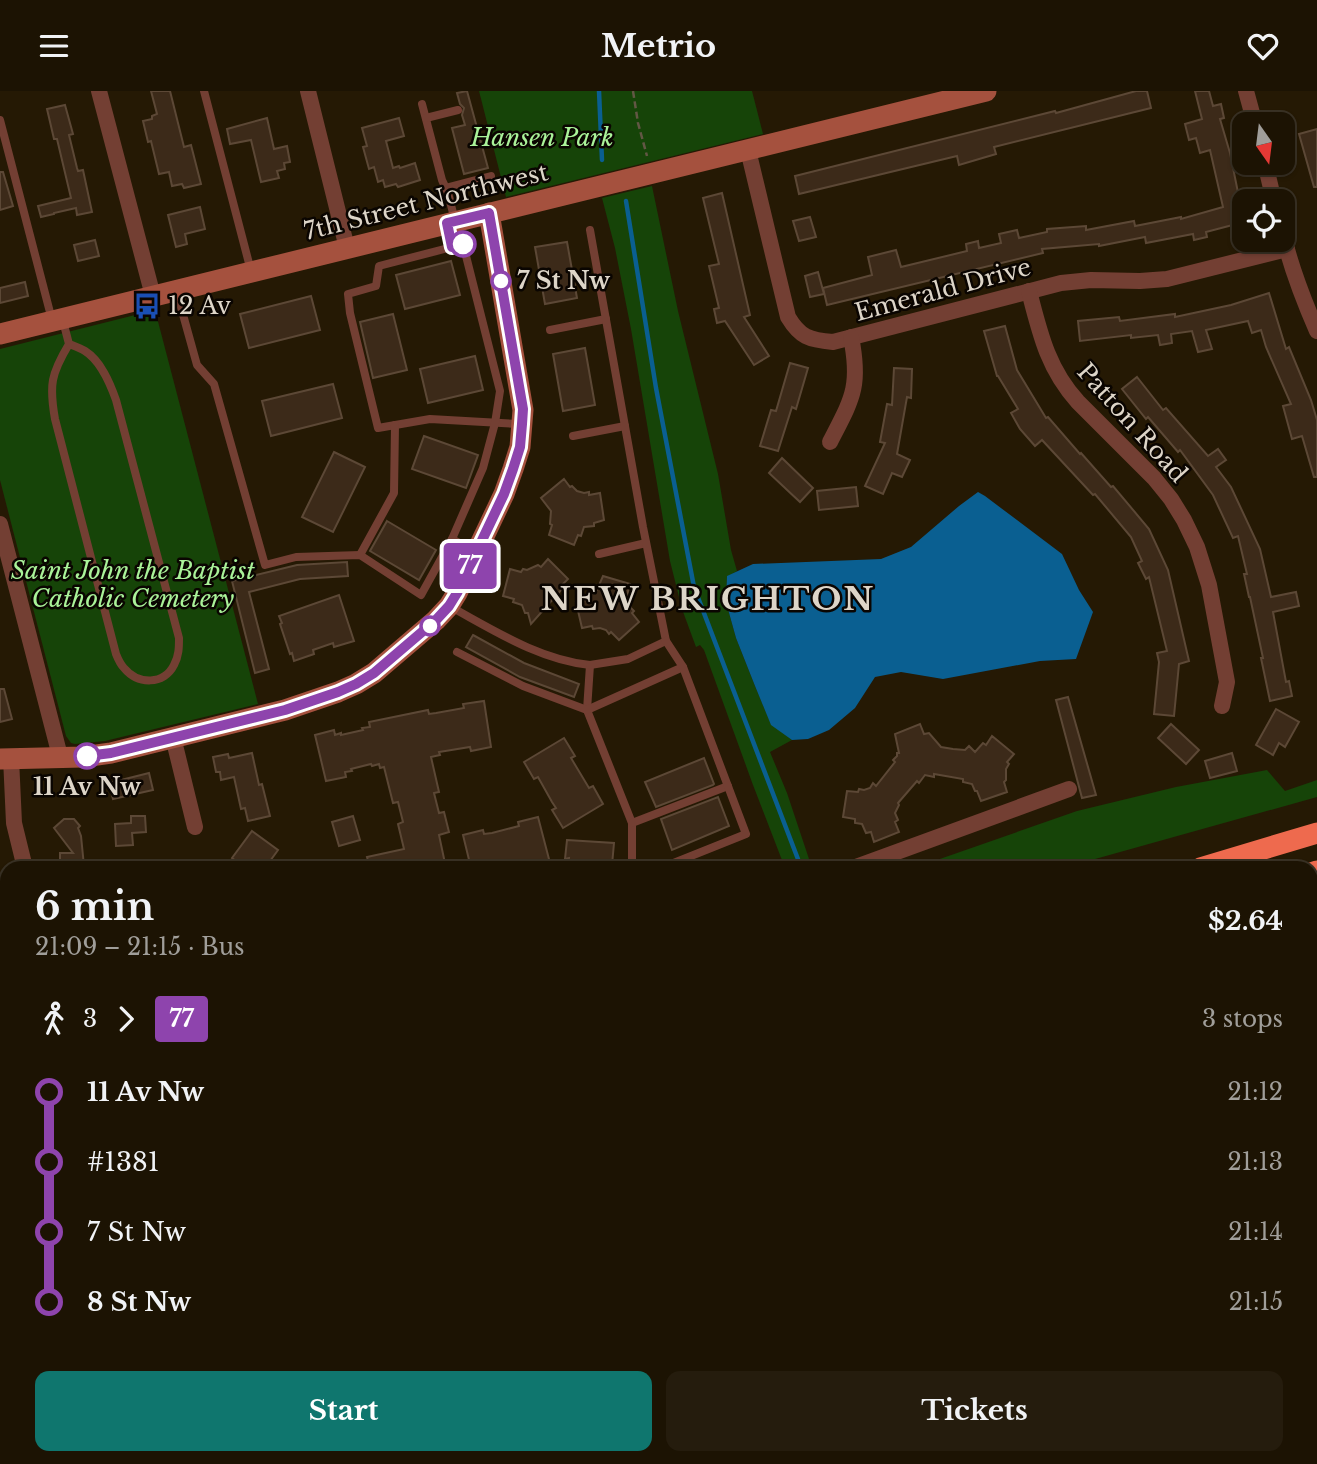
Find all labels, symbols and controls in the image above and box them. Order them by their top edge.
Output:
text: Metrio [601,26,716,66]
icon: menu [35,27,73,65]
icon: heart [1244,27,1282,65]
north arrow [1232,112,1295,175]
map controls [1232,112,1295,252]
park label: Hansen Park [469,123,614,152]
street label: 7th Street Northwest [301,157,551,246]
button: locate [1232,189,1295,252]
unlabelled marker [450,231,476,257]
street label: Emerald Drive [852,252,1034,327]
place label: 7 St Nw [517,266,611,295]
marker: 7 St Nw [491,271,511,291]
bus stop icon: 12 Av [132,291,162,321]
place label: 12 Av [168,291,232,320]
street label: Patton Road [1071,357,1194,488]
line badge: 77 [438,543,502,589]
text: 77 [458,551,482,580]
park label: Saint John the Baptist Catholic Cemetery [11,556,255,613]
district label: NEW BRIGHTON [541,579,875,619]
unlabelled marker [420,616,440,636]
marker: 11 Av Nw [74,743,100,769]
place label: 11 Av Nw [33,772,142,801]
text: 6 min [35,883,154,930]
text: $2.64 [1208,905,1283,937]
text: 21:09 – 21:15 · Bus [35,933,244,961]
icon: walk [35,1000,73,1038]
icon: forward [107,1000,145,1038]
text: 77 [169,1004,194,1033]
text: 3 [83,1005,97,1033]
text: 3 stops [1202,1005,1283,1033]
text: 11 Av Nw [87,1076,204,1108]
text: 21:12 [1228,1078,1283,1106]
text: #1381 [87,1146,159,1178]
text: 21:13 [1228,1148,1283,1176]
text: 7 St Nw [87,1216,186,1248]
text: 21:14 [1228,1218,1283,1246]
text: 8 St Nw [87,1286,191,1318]
text: 21:15 [1229,1288,1283,1316]
button: Start [35,1371,652,1451]
button: Tickets [666,1371,1283,1451]

